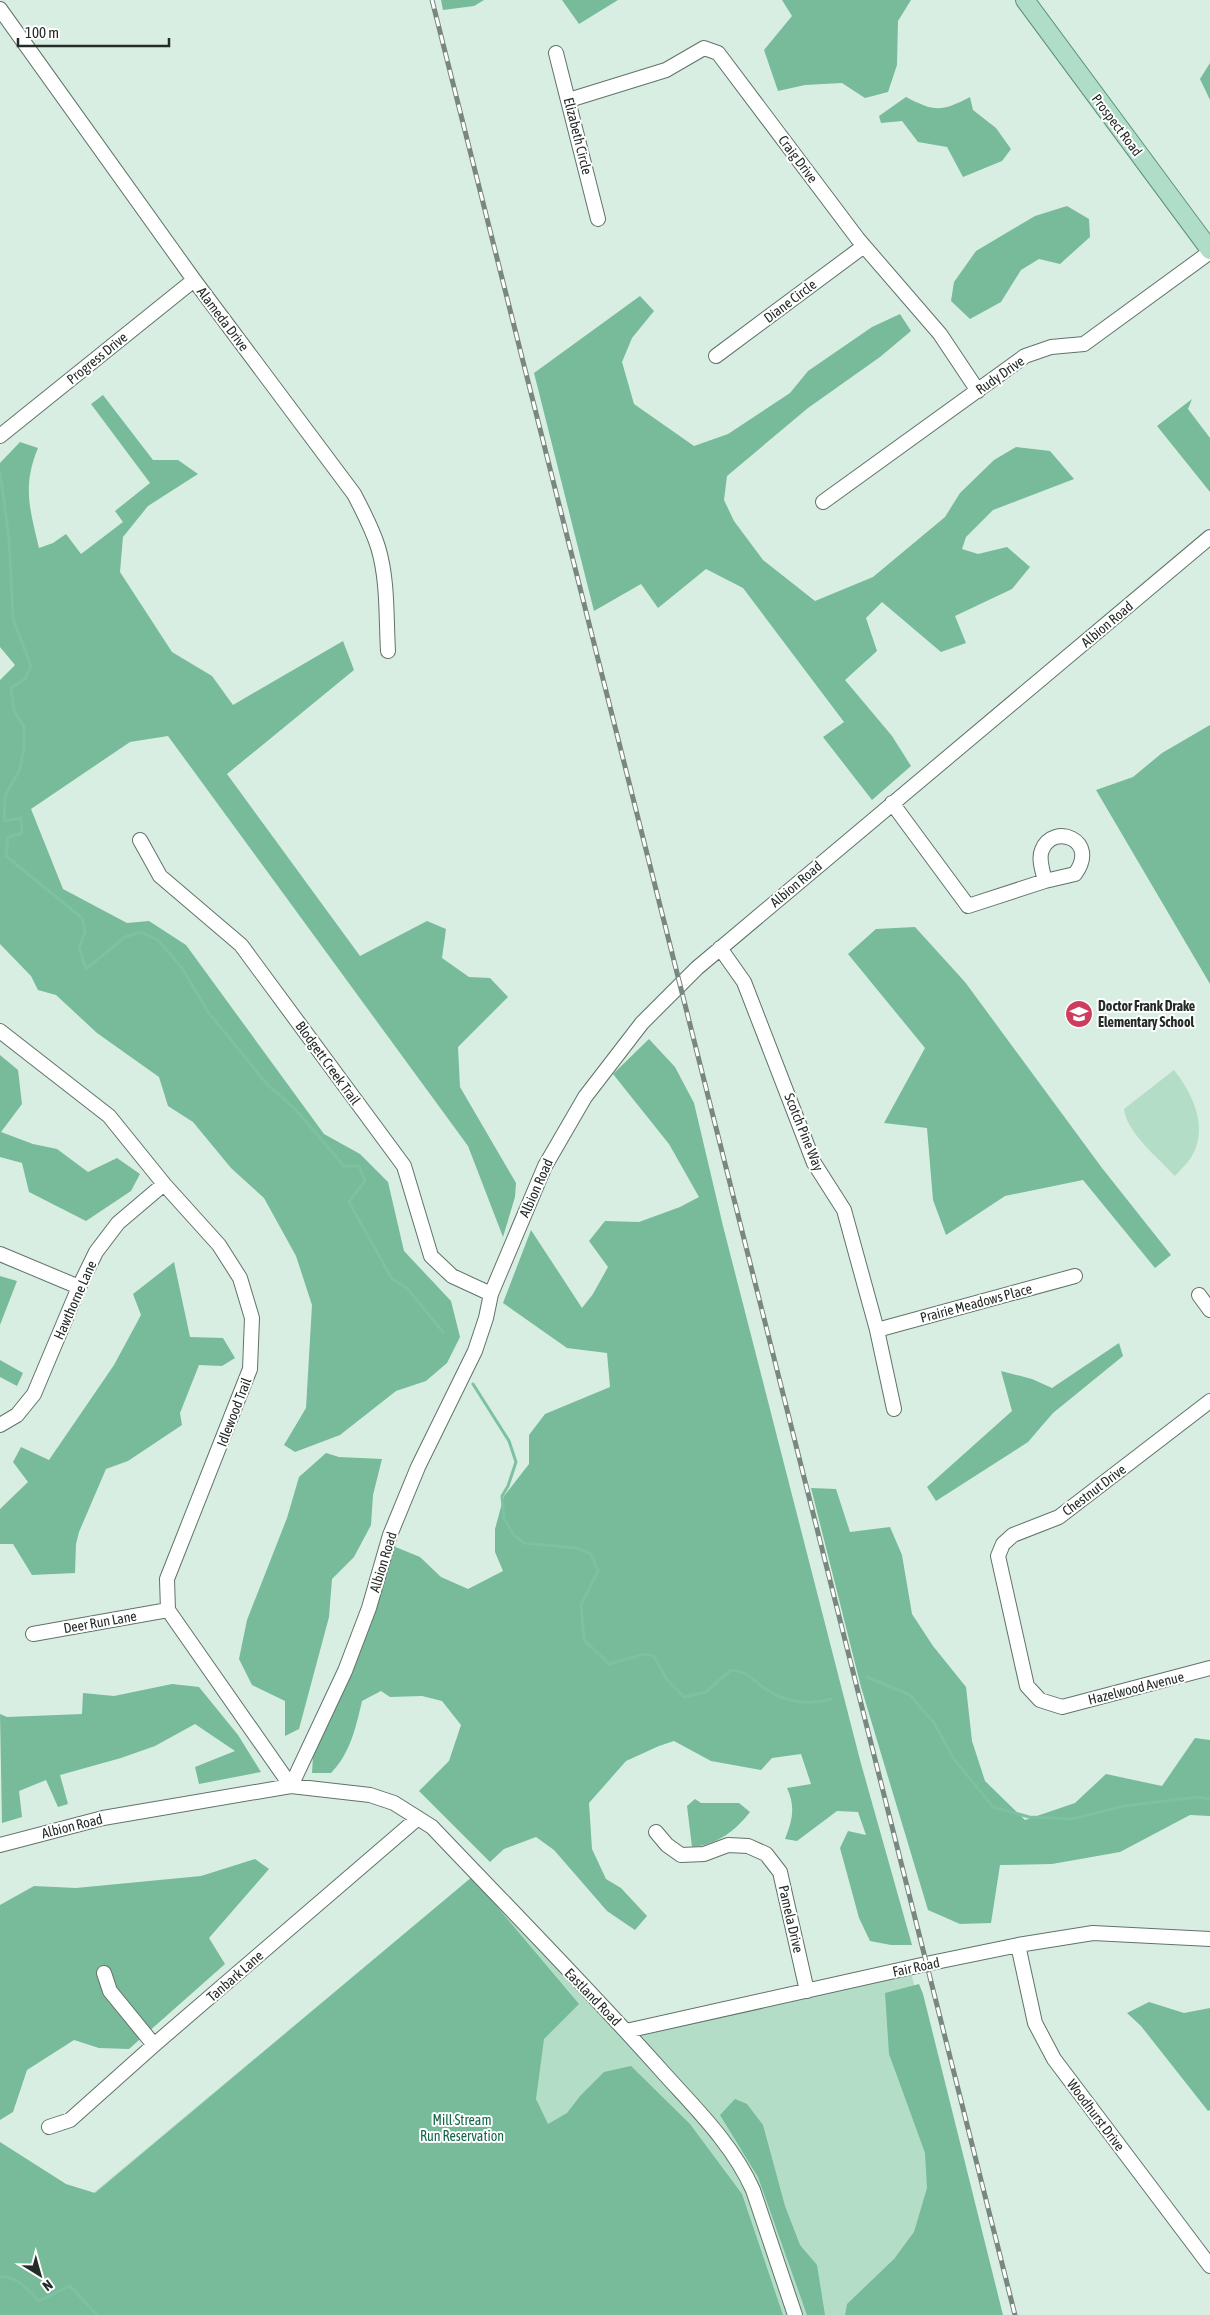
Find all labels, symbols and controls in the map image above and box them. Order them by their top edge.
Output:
scale bar [18,15,169,47]
text: 100 m [25,24,59,41]
street label: Prospect Road [1089,91,1145,159]
street label: Elizabeth Circle [561,96,595,176]
street label: Craig Drive [775,132,821,186]
street label: Diane Circle [761,276,819,326]
street label: Alameda Drive [194,284,252,354]
street label: Progress Drive [64,329,130,387]
street label: Rudy Drive [973,353,1027,397]
street label: Albion Road [1078,598,1136,650]
street label: Albion Road [767,858,825,910]
place label: Doctor Frank Drake Elementary School [1098,998,1195,1030]
school or university icon: Doctor Frank Drake Elementary School [1064,999,1094,1029]
street label: Blodgett Creek Trail [292,1018,364,1108]
street label: Scotch Pine Way [781,1091,827,1173]
street label: Albion Road [516,1156,556,1220]
street label: Hawthorne Lane [50,1258,100,1342]
street label: Prairie Meadows Place [918,1280,1034,1326]
street label: Idlewood Trail [214,1375,255,1449]
street label: Chestnut Drive [1059,1461,1129,1519]
street label: Albion Road [366,1530,400,1594]
street label: Deer Run Lane [62,1608,138,1636]
street label: Hazelwood Avenue [1086,1668,1186,1708]
street label: Albion Road [40,1811,104,1841]
street label: Pamela Drive [775,1884,807,1954]
street label: Tanbark Lane [204,1947,266,2005]
street label: Fair Road [891,1954,941,1980]
street label: Eastland Road [562,1965,624,2029]
street label: Woodhurst Drive [1064,2076,1128,2154]
park label: Mill Stream Run Reservation [420,2112,504,2144]
north arrow [15,2250,65,2300]
text: N [40,2277,56,2294]

